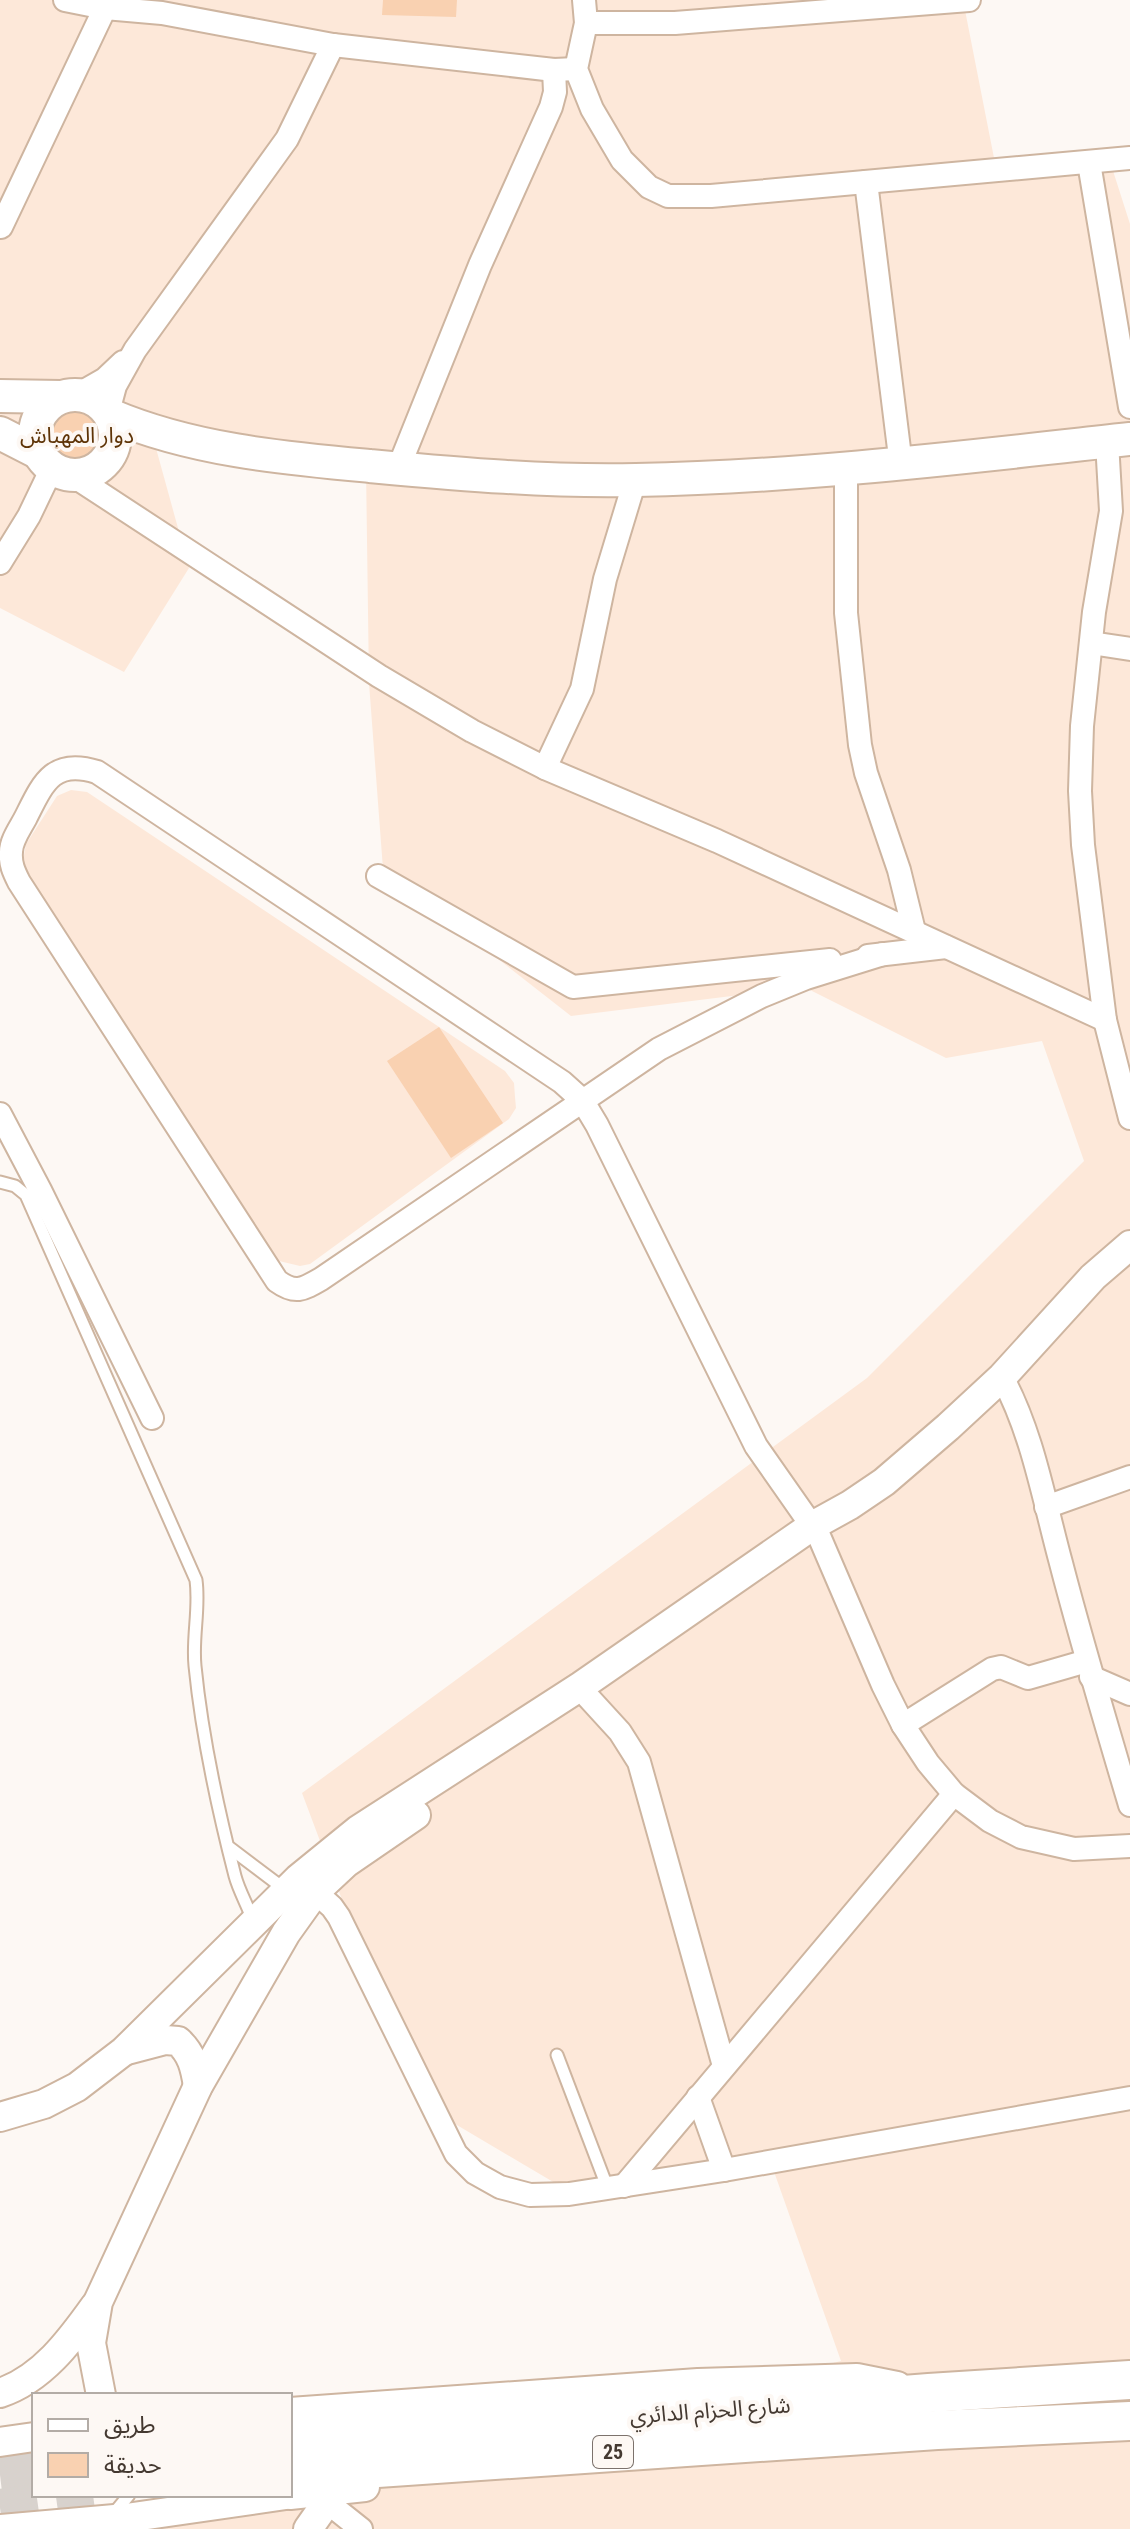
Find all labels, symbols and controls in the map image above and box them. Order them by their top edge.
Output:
park label: دوار المهباش [20,423,134,449]
street label: شارع الحزام الدائري [629,2392,792,2433]
legend [32,2393,292,2497]
text: طريق [104,2411,156,2440]
road number: 25 [593,2436,633,2468]
text: حديقة [104,2451,162,2479]

